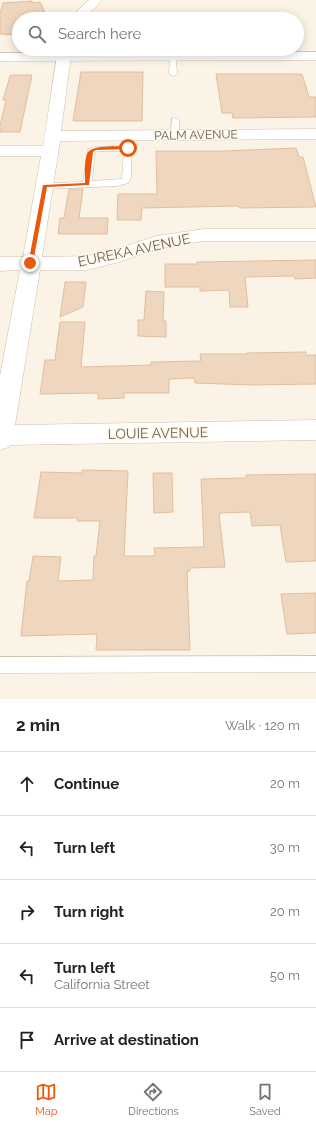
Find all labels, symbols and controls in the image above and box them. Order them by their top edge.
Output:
search box [12,12,304,56]
icon: search [26,23,48,45]
text: Search here [58,25,141,43]
street label: PALM AVENUE [154,127,238,143]
route start [119,139,137,157]
street label: EUREKA AVENUE [76,230,192,270]
route end [21,254,39,272]
street label: LOUIE AVENUE [108,424,208,442]
text: 2 min [16,715,60,735]
text: Walk · 120 m [225,718,300,733]
icon: ahead [16,773,38,795]
text: Continue [54,775,119,793]
text: 20 m [270,776,300,791]
icon: left [16,837,38,859]
text: Turn left [54,839,115,857]
text: 30 m [270,840,300,855]
icon: right [16,901,38,923]
text: Turn right [54,903,124,921]
text: 20 m [270,904,300,919]
text: Turn left [54,959,115,977]
icon: left [16,965,38,987]
text: 50 m [270,968,300,983]
text: California Street [54,977,150,992]
icon: arrive [16,1029,38,1051]
text: Arrive at destination [54,1031,199,1049]
tab: Map [35,1081,58,1118]
tab: Directions [128,1081,179,1118]
tab: Saved [249,1081,281,1118]

